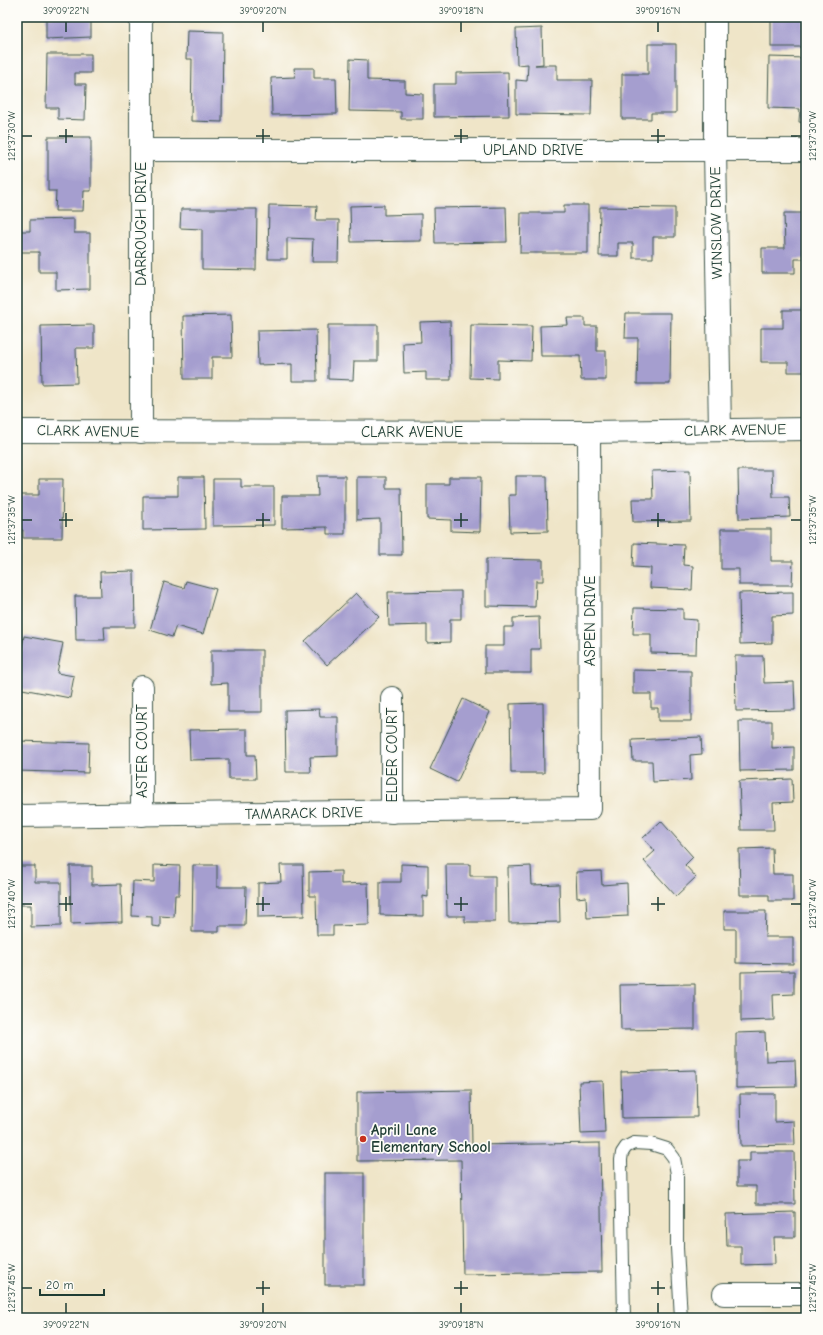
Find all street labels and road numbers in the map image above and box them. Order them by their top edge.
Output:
street label: UPLAND DRIVE [483,141,583,159]
street label: DARROUGH DRIVE [132,162,150,286]
street label: WINSLOW DRIVE [706,166,726,280]
street label: CLARK AVENUE [684,420,786,440]
street label: CLARK AVENUE [37,421,139,441]
street label: CLARK AVENUE [361,423,463,441]
street label: ASPEN DRIVE [581,576,599,666]
street label: ASTER COURT [133,704,151,798]
street label: ELDER COURT [383,707,401,802]
street label: TAMARACK DRIVE [245,803,363,823]

